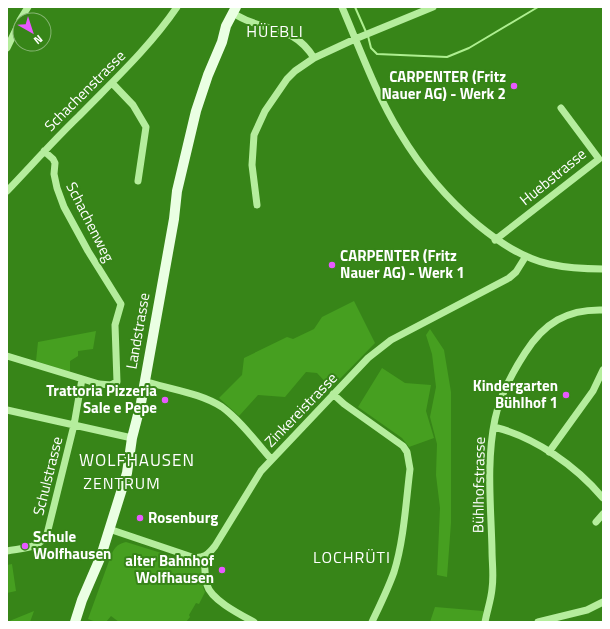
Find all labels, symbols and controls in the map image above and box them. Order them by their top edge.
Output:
north arrow [12,12,52,52]
district label: HÜEBLI [246,19,304,43]
text: N [30,31,46,48]
street label: Schachenstrasse [39,45,131,137]
place label: CARPENTER (Fritz Nauer AG) - Werk 2 [381,65,506,105]
marker: CARPENTER (Fritz Nauer AG) - Werk 2 [509,81,519,91]
street label: Huebstrasse [514,142,591,211]
street label: Schachenweg [60,178,121,266]
place label: CARPENTER (Fritz Nauer AG) - Werk 1 [340,244,465,284]
marker: CARPENTER (Fritz Nauer AG) - Werk 1 [327,260,337,270]
street label: Landstrasse [119,291,156,371]
street label: Zinkereistrasse [259,367,342,452]
place label: Kindergarten Bühlhof 1 [473,374,558,414]
place label: Trattoria Pizzeria Sale e Pepe [46,379,157,419]
marker: Kindergarten Bühlhof 1 [561,390,571,400]
marker: Trattoria Pizzeria Sale e Pepe [160,395,170,405]
street label: Schulstrasse [27,434,68,518]
street label: Bühlhofstrasse [466,437,491,533]
district label: WOLFHAUSEN [79,447,195,473]
district label: ZENTRUM [83,471,161,495]
place label: Rosenburg [148,506,218,529]
marker: Rosenburg [135,513,145,523]
place label: Schule Wolfhausen [33,525,111,565]
marker: Schule Wolfhausen [20,541,30,551]
district label: LOCHRÜTI [313,545,391,569]
place label: alter Bahnhof Wolfhausen [125,549,215,589]
marker: alter Bahnhof Wolfhausen [217,565,227,575]

